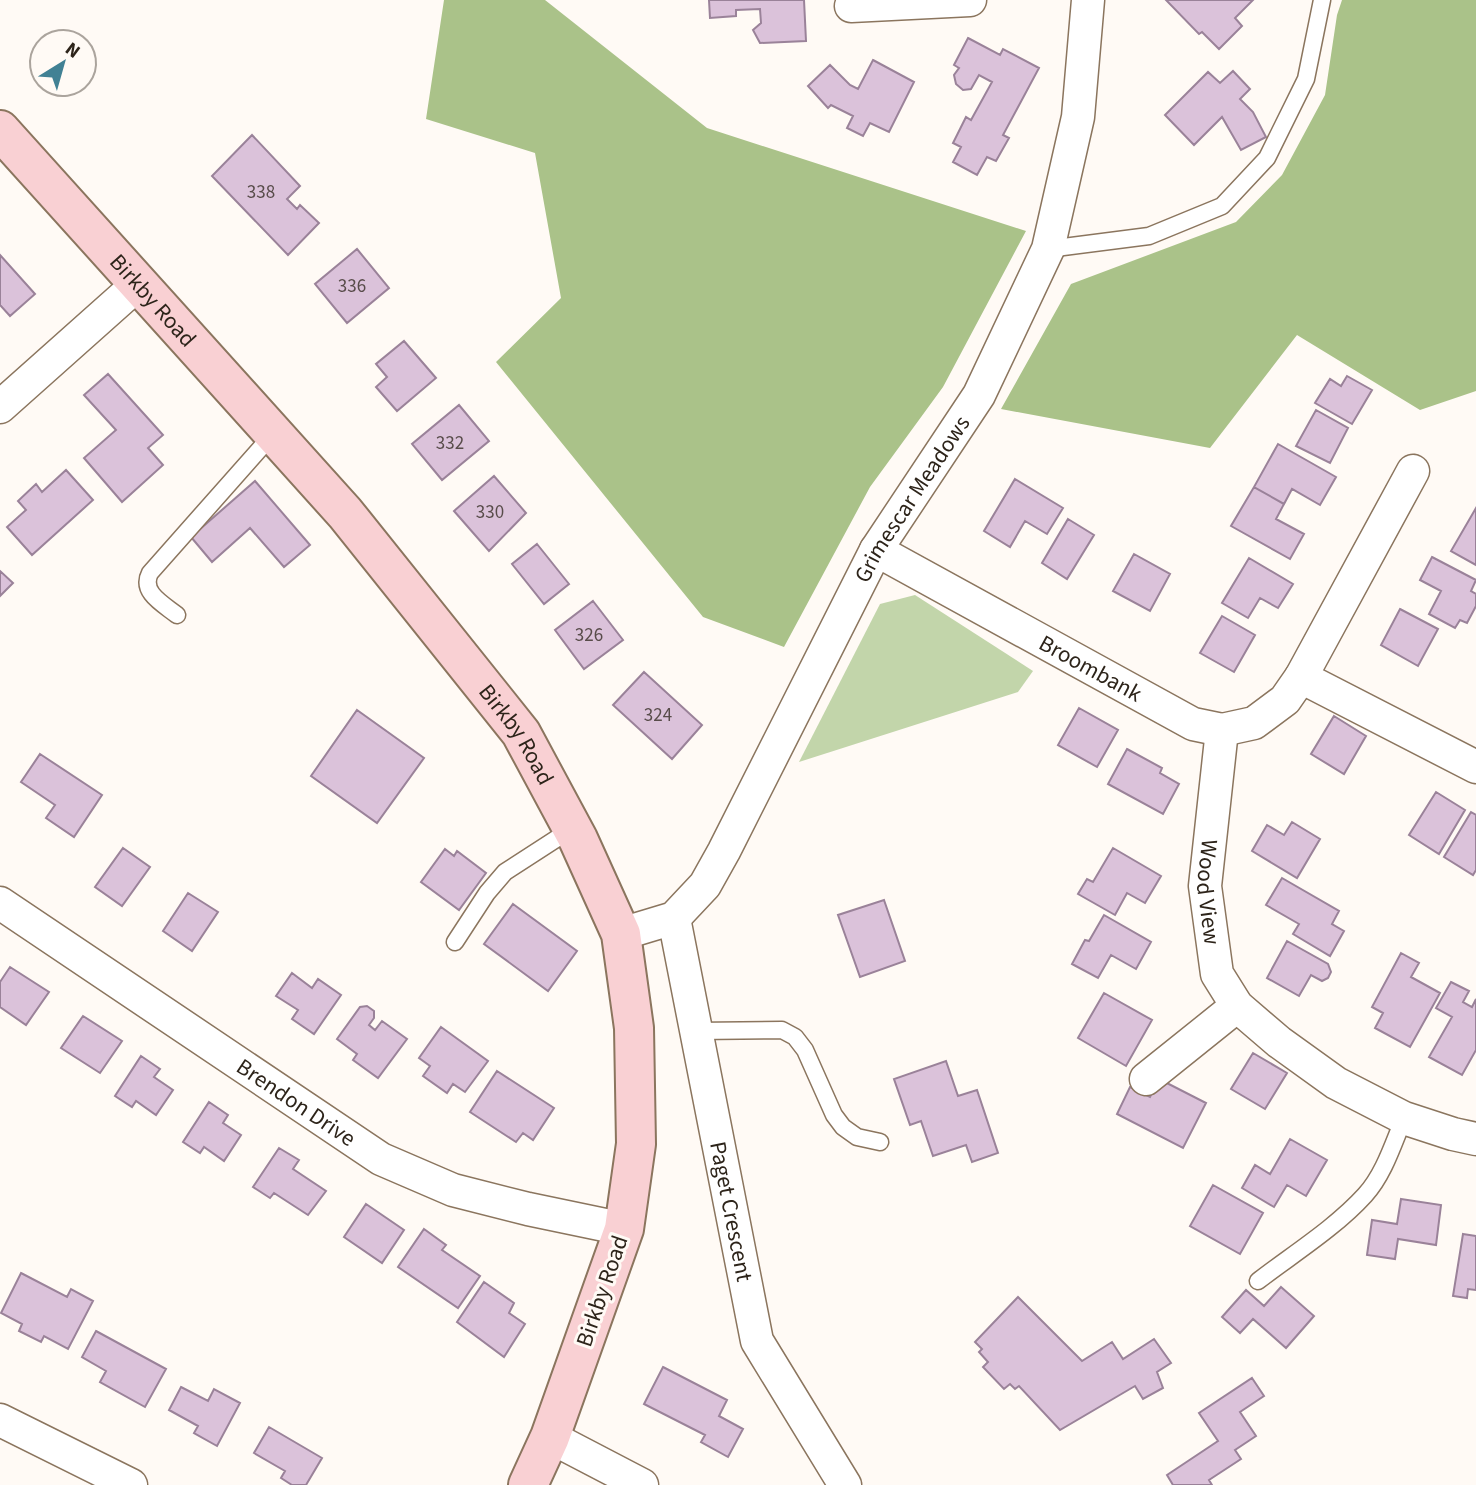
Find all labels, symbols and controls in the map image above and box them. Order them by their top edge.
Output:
north arrow [28,28,98,98]
text: N [59,36,86,65]
house number: 338 [247,179,275,206]
street label: Birkby Road [102,246,204,354]
house number: 336 [338,273,366,300]
street label: Grimescar Meadows [846,409,978,588]
house number: 332 [436,430,464,457]
house number: 330 [476,499,504,526]
house number: 326 [575,622,603,649]
street label: Broombank [1033,626,1149,710]
street label: Birkby Road [471,676,562,791]
house number: 324 [644,702,672,729]
street label: Wood View [1188,838,1229,947]
street label: Brendon Drive [230,1050,363,1154]
street label: Paget Crescent [702,1138,762,1285]
street label: Birkby Road [568,1231,636,1351]

